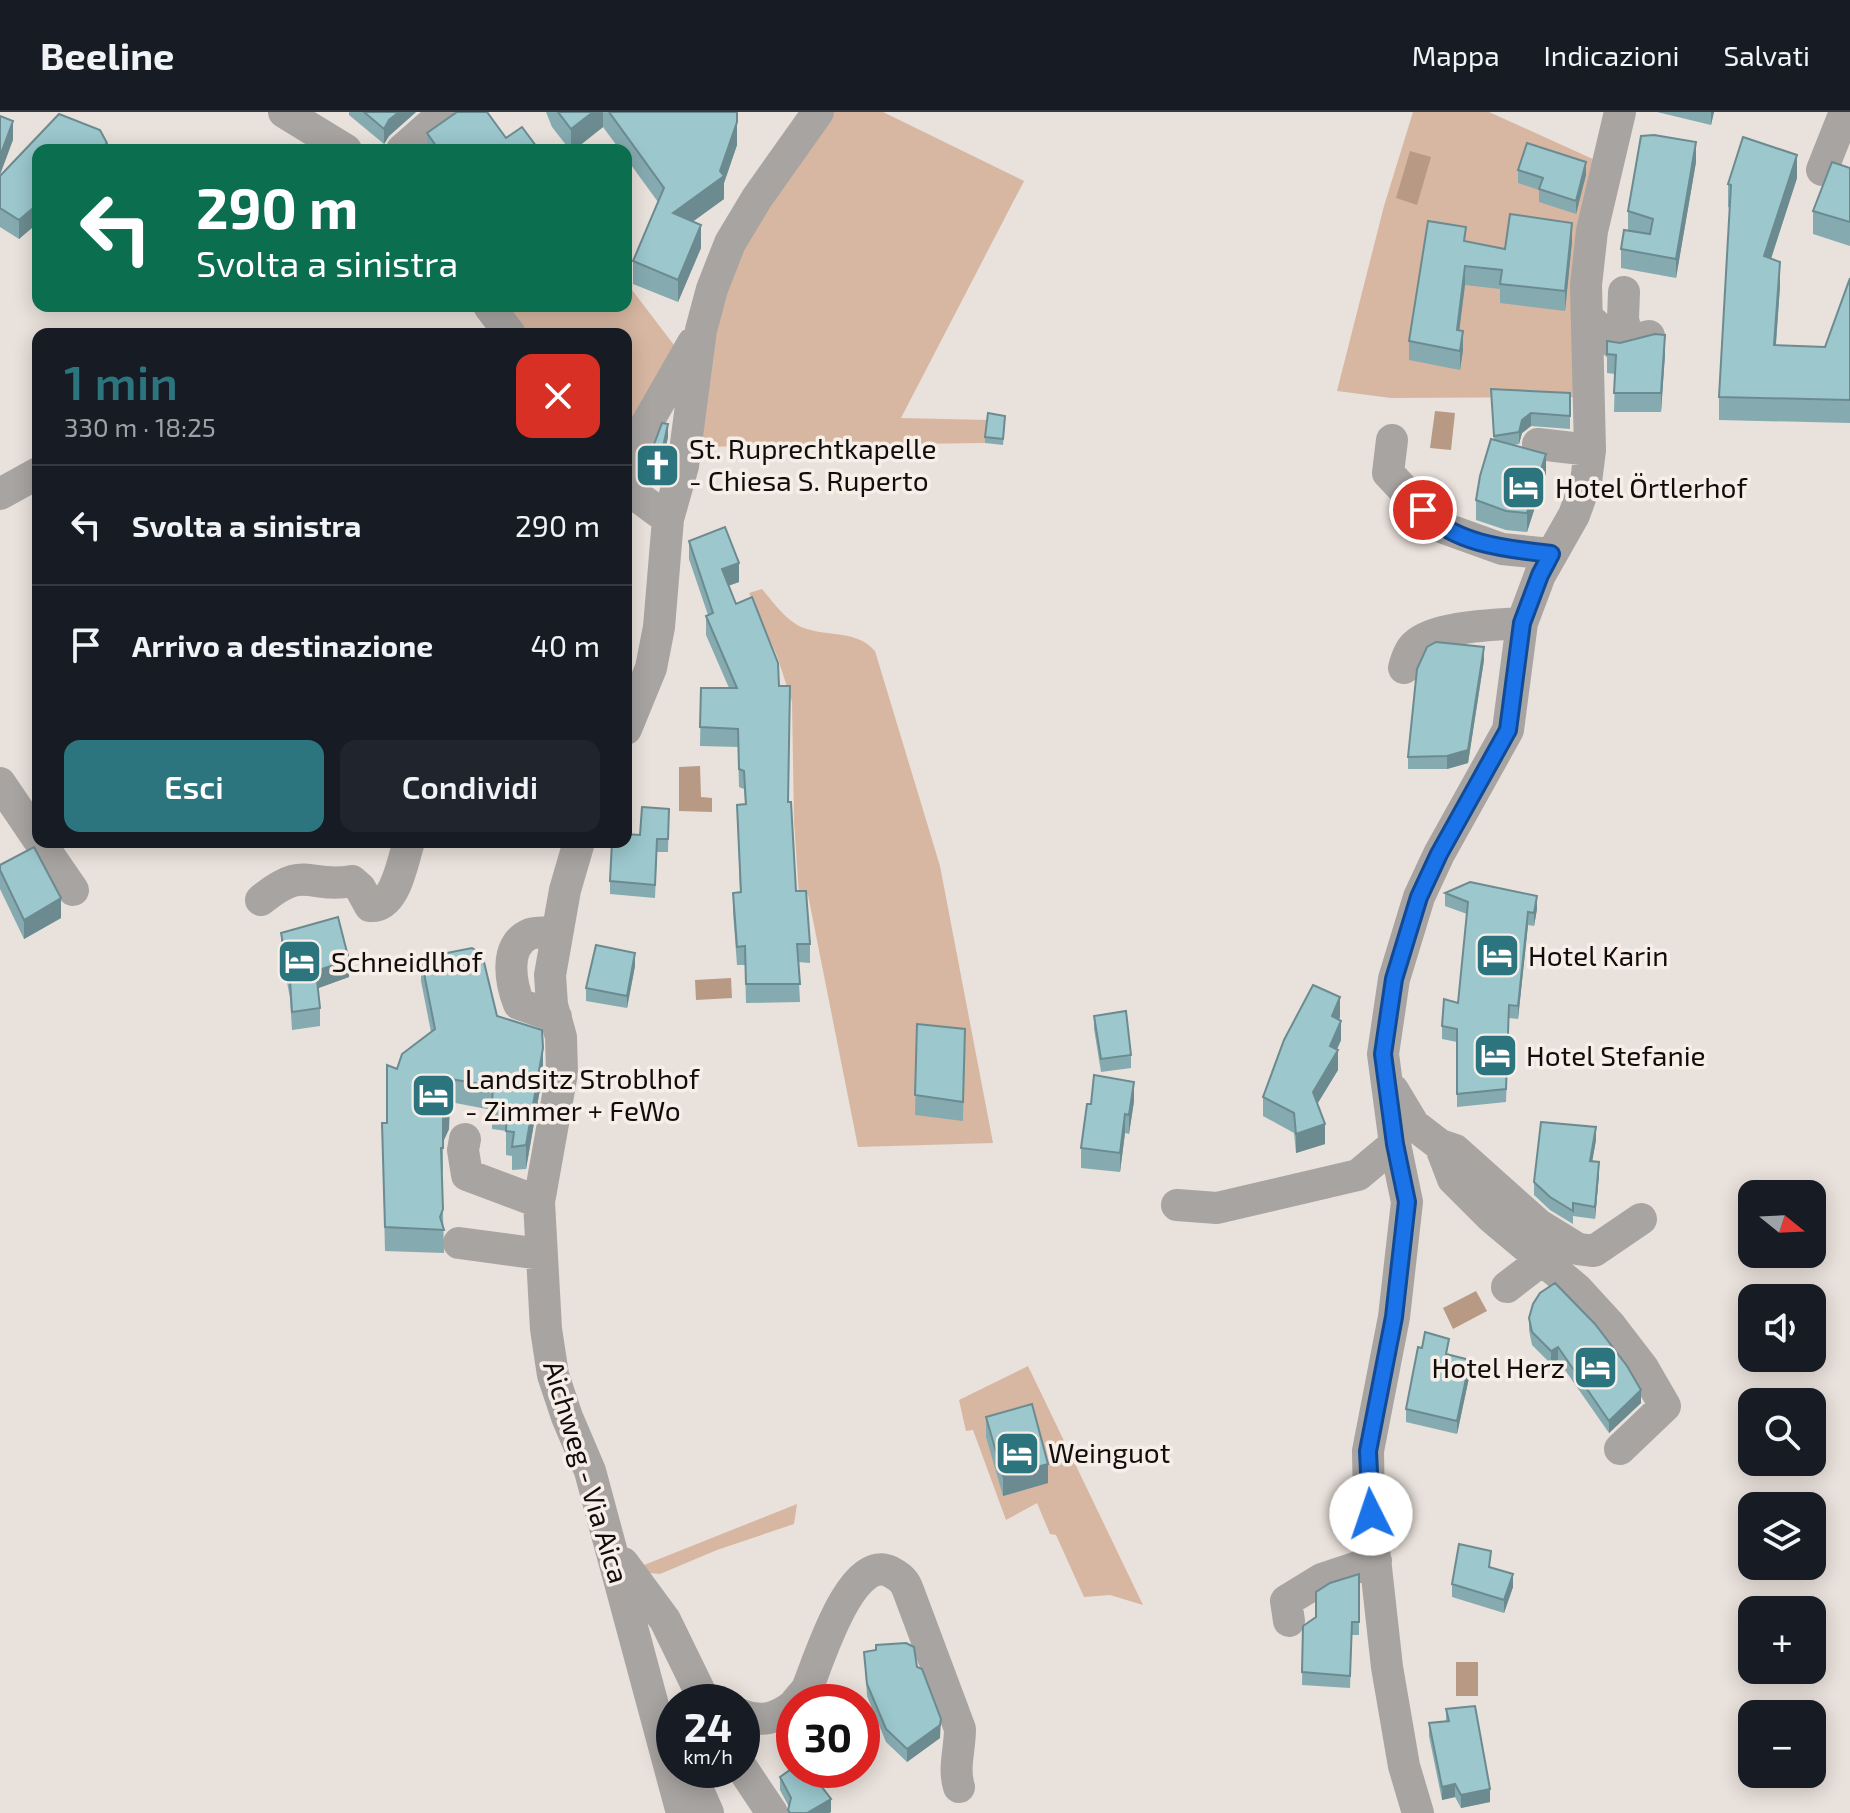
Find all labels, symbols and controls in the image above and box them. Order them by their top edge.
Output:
text: Beeline [40,32,174,78]
text: Mappa [1412,38,1500,72]
text: Indicazioni [1544,38,1680,72]
text: Salvati [1724,38,1810,72]
text: 290 m [196,173,358,240]
icon: left [64,176,168,280]
text: Svolta a sinistra [196,241,458,284]
text: 1 min [64,352,178,410]
button: close [516,354,600,438]
text: 330 m · 18:25 [64,411,216,442]
place label: St. Ruprechtkapelle - Chiesa S. Ruperto [689,431,936,497]
church icon: St. Ruprechtkapelle - Chiesa S. Ruperto [634,441,682,489]
hotel icon: Hotel Örtlerhof [1500,464,1548,512]
place label: Hotel Örtlerhof [1555,470,1748,504]
pin [1389,476,1457,544]
icon: arrive [1401,488,1445,532]
icon: left [64,503,108,547]
text: Svolta a sinistra [132,507,361,543]
text: 290 m [515,507,600,543]
icon: arrive [64,623,108,667]
text: Arrivo a destinazione [132,627,433,663]
text: 40 m [530,627,600,663]
button: Esci [64,740,324,832]
button: Condividi [340,740,600,832]
hotel icon: Hotel Karin [1473,932,1521,980]
hotel icon: Schneidlhof [276,938,324,986]
place label: Hotel Karin [1528,938,1669,972]
place label: Schneidlhof [331,944,483,978]
hotel icon: Hotel Stefanie [1471,1032,1519,1080]
place label: Hotel Stefanie [1526,1038,1706,1072]
place label: Landsitz Stroblhof - Zimmer + FeWo [465,1061,701,1127]
hotel icon: Landsitz Stroblhof - Zimmer + FeWo [410,1071,458,1119]
north arrow [1738,1180,1826,1268]
map controls [1738,1180,1826,1788]
button: sound [1738,1284,1826,1372]
hotel icon: Hotel Herz [1572,1344,1620,1392]
place label: Hotel Herz [1432,1350,1565,1384]
street label: Aichweg - Via Aica [537,1356,637,1587]
button: search [1738,1388,1826,1476]
hotel icon: Weinguot [993,1429,1041,1477]
place label: Weinguot [1048,1435,1170,1469]
position arrow [1329,1472,1413,1556]
button: layers [1738,1492,1826,1580]
button: + [1738,1596,1826,1684]
speed limit sign: 30 [776,1684,880,1788]
button: − [1738,1700,1826,1788]
text: 24 [684,1702,732,1750]
text: km/h [683,1744,733,1768]

